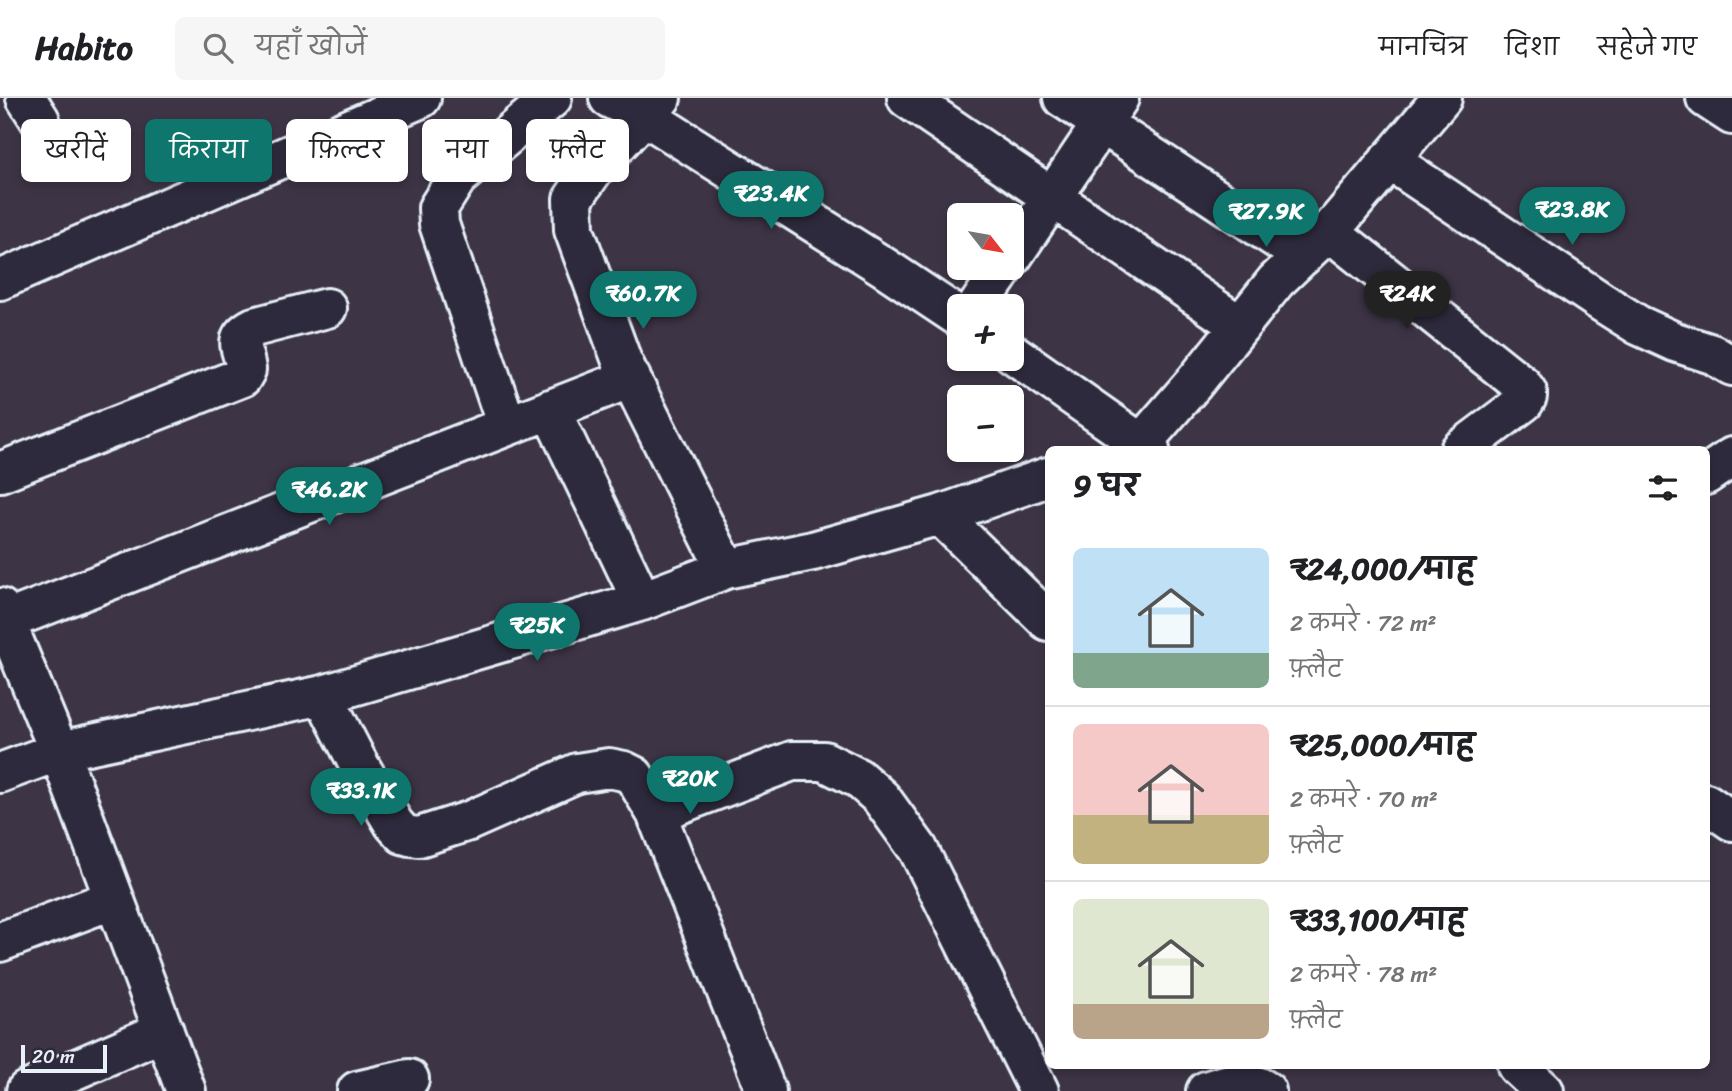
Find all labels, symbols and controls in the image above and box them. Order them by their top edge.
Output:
search box [175,17,665,80]
text: Habito [35,19,133,77]
text: यहाँ खोजें [255,23,367,69]
text: मानचित्र [1379,26,1467,68]
text: दिशा [1505,26,1559,68]
text: सहेजे गए [1597,26,1697,68]
icon: search [199,29,237,67]
chip: खरीदें [21,119,131,182]
chip: किराया [145,119,272,182]
chip: फ़िल्टर [286,119,408,182]
chip: नया [422,119,512,182]
chip: फ़्लैट [526,119,629,182]
pin: ₹23.4K [714,172,828,231]
text: ₹23.4K [734,173,808,214]
pin: ₹23.8K [1515,188,1629,247]
text: ₹23.8K [1535,189,1609,230]
pin: ₹27.9K [1209,190,1323,249]
text: ₹27.9K [1229,191,1303,232]
north arrow [947,203,1024,280]
map controls [947,203,1024,462]
pin: ₹60.7K [586,272,700,331]
pin: ₹24K [1366,272,1448,331]
text: ₹60.7K [606,273,680,314]
text: ₹24K [1380,273,1434,314]
button: + [947,294,1024,371]
button: − [947,385,1024,462]
text: 9 घर [1073,459,1139,513]
pin: ₹46.2K [272,468,386,527]
text: ₹46.2K [292,469,366,510]
icon: filters [1644,469,1682,507]
text: ₹24,000/माह [1290,542,1475,596]
icon: home [1129,576,1213,660]
pin: ₹25K [496,603,578,663]
text: 2 कमरे · 72 m² [1290,603,1437,644]
text: ₹25K [510,605,564,646]
text: फ़्लैट [1290,649,1342,690]
text: ₹25,000/माह [1290,718,1475,772]
icon: home [1129,752,1213,836]
pin: ₹20K [649,756,731,816]
text: ₹20K [663,758,717,799]
pin: ₹33.1K [304,768,418,828]
text: ₹33.1K [327,770,395,811]
text: 2 कमरे · 70 m² [1290,779,1438,820]
text: फ़्लैट [1290,825,1342,866]
text: ₹33,100/माह [1290,893,1466,947]
icon: home [1129,927,1213,1011]
text: 2 कमरे · 78 m² [1290,954,1437,995]
text: फ़्लैट [1290,1000,1342,1041]
text: 20 m [32,1040,75,1073]
scale bar [21,1042,107,1074]

